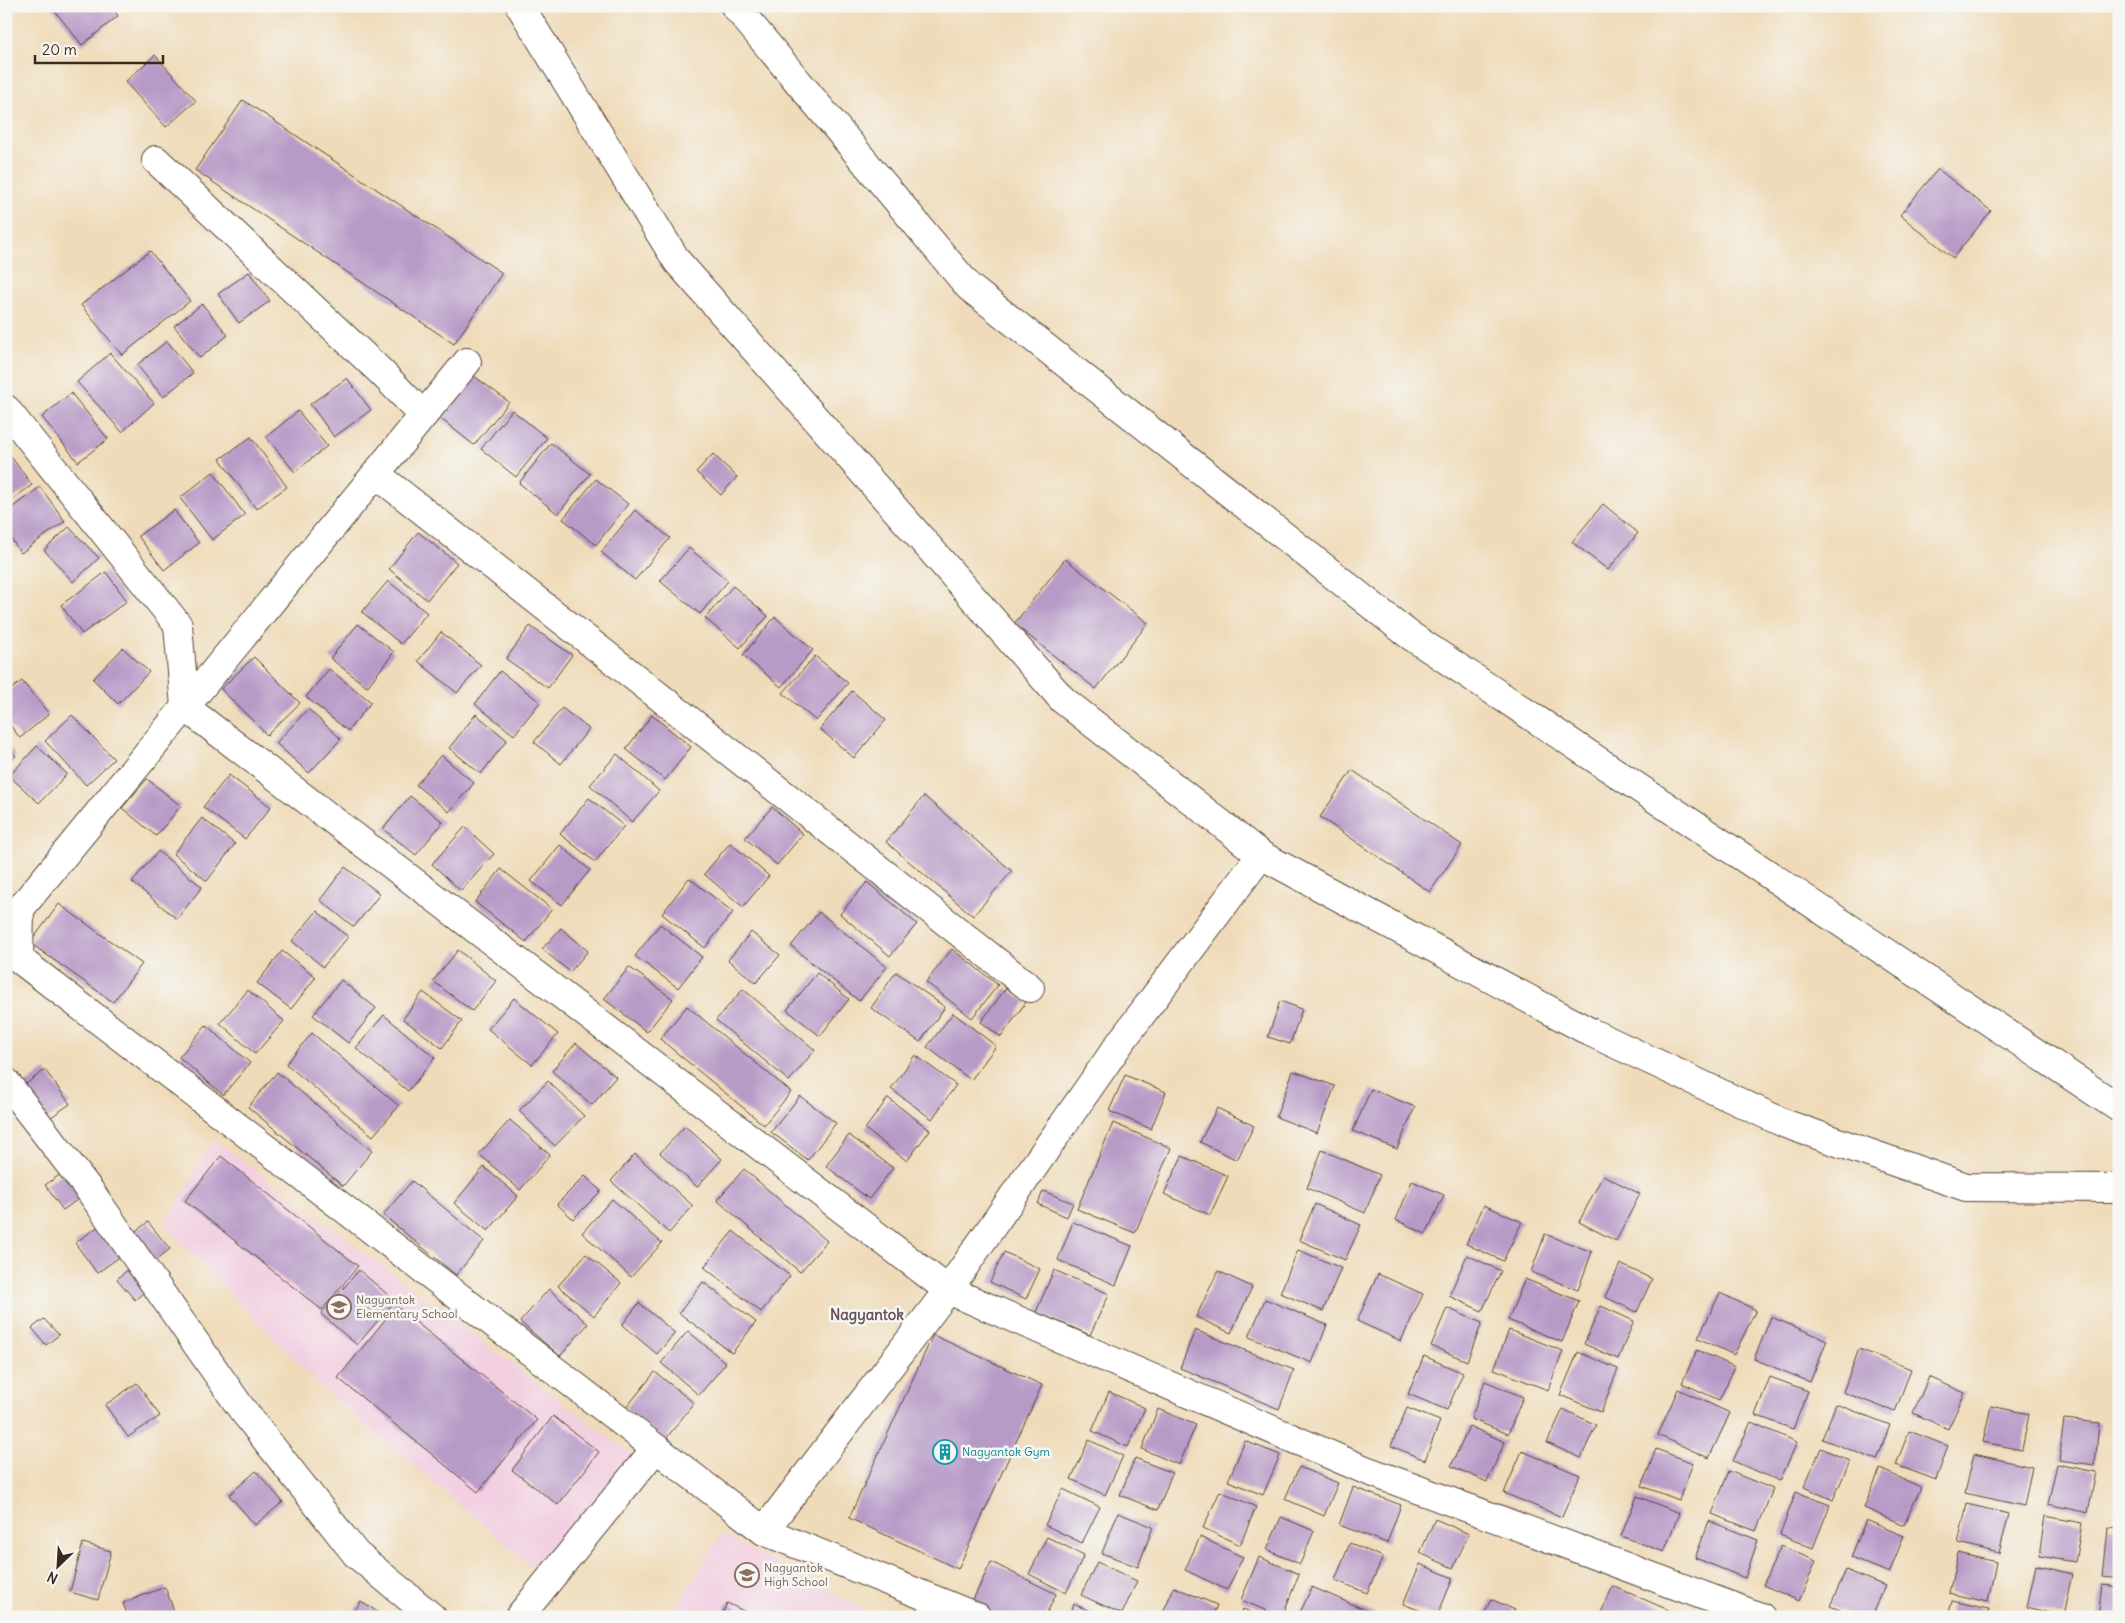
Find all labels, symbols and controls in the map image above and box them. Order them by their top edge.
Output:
scale bar [35,32,162,64]
text: 20 m [42,40,77,59]
place label: Nagyantok Elementary School [356,1292,457,1321]
school or university icon: Nagyantok Elementary School [326,1294,352,1320]
district label: Nagyantok [830,1305,904,1325]
building icon: Nagyantok Gym [932,1439,958,1465]
place label: Nagyantok Gym [962,1444,1050,1459]
north arrow [32,1540,82,1590]
place label: Nagyantok High School [764,1560,828,1589]
school or university icon: Nagyantok High School [734,1562,760,1588]
text: N [44,1568,61,1588]

